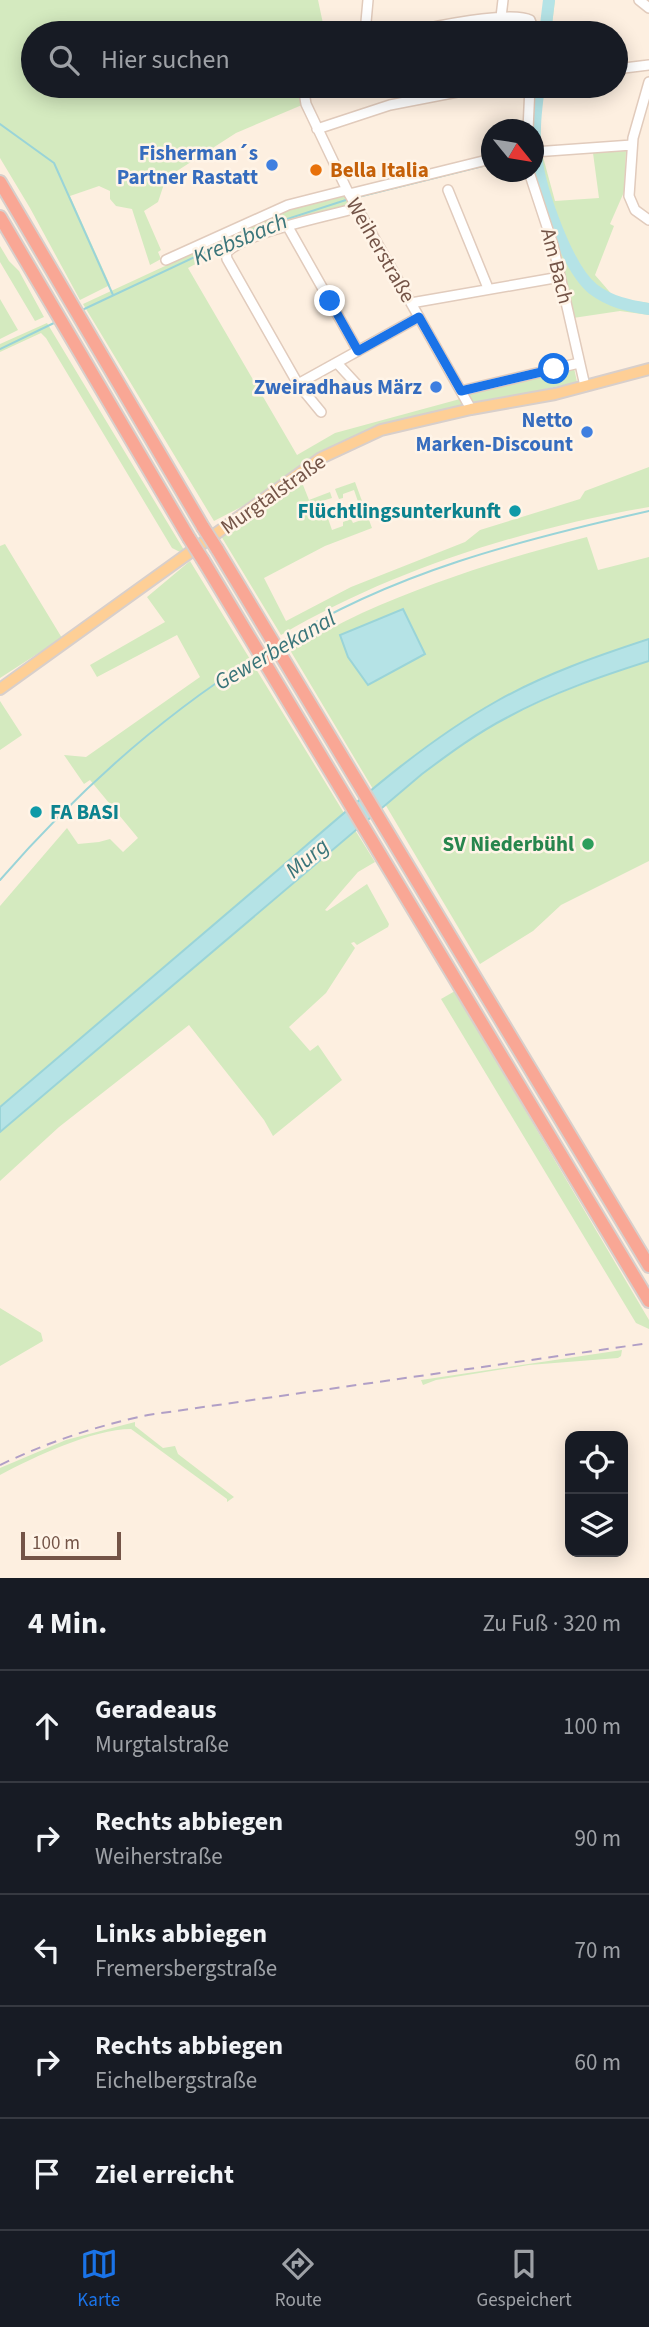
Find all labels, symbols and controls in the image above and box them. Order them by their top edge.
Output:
search box [21,21,628,98]
icon: search [45,41,83,79]
text: Hier suchen [101,41,230,78]
north arrow [481,119,544,182]
place label: Fisherman´s Partner Rastatt [117,138,258,192]
place label: Bella Italia [330,155,429,185]
marker: Fisherman´s Partner Rastatt [264,157,280,173]
marker: Bella Italia [308,162,324,178]
street label: Weiherstraße [339,192,423,308]
water label: Krebsbach [188,204,292,274]
street label: Am Bach [533,225,581,307]
route end [314,285,345,316]
route start [538,353,569,384]
place label: Zweiradhaus März [254,372,422,402]
marker: Zweiradhaus März [428,379,444,395]
place label: Netto Marken-Discount [415,405,573,459]
marker: Netto Marken-Discount [579,424,595,440]
street label: Murgtalstraße [214,447,332,541]
place label: Flüchtlingsunterkunft [298,496,502,526]
marker: Flüchtlingsunterkunft [507,503,523,519]
water label: Gewerbekanal [208,602,342,698]
place label: FA BASI [50,797,119,827]
marker: FA BASI [28,804,44,820]
place label: SV Niederbühl [443,829,574,859]
water label: Murg [278,830,336,886]
marker: SV Niederbühl [580,836,596,852]
map controls [565,1431,628,1557]
button: locate [565,1431,628,1494]
button: layers [565,1494,628,1557]
scale bar [21,1529,121,1561]
text: 100 m [32,1530,80,1557]
text: 4 Min. [28,1602,107,1645]
text: Zu Fuß · 320 m [482,1607,621,1640]
text: Geradeaus [95,1691,216,1728]
icon: ahead [28,1707,66,1745]
text: 100 m [563,1710,621,1743]
text: Murgtalstraße [95,1728,229,1761]
text: Rechts abbiegen [95,1803,283,1840]
icon: right [28,1819,66,1857]
text: 90 m [574,1822,621,1855]
text: Weiherstraße [95,1840,223,1873]
text: Links abbiegen [95,1915,267,1952]
icon: left [28,1931,66,1969]
text: 70 m [574,1934,621,1967]
text: Fremersbergstraße [95,1952,277,1985]
text: Rechts abbiegen [95,2027,283,2064]
icon: right [28,2043,66,2081]
text: 60 m [574,2046,621,2079]
text: Eichelbergstraße [95,2064,257,2097]
icon: arrive [28,2155,66,2193]
text: Ziel erreicht [95,2156,234,2193]
tab: Karte [77,2245,120,2314]
tab: Route [275,2245,322,2314]
tab: Gespeichert [476,2245,572,2314]

